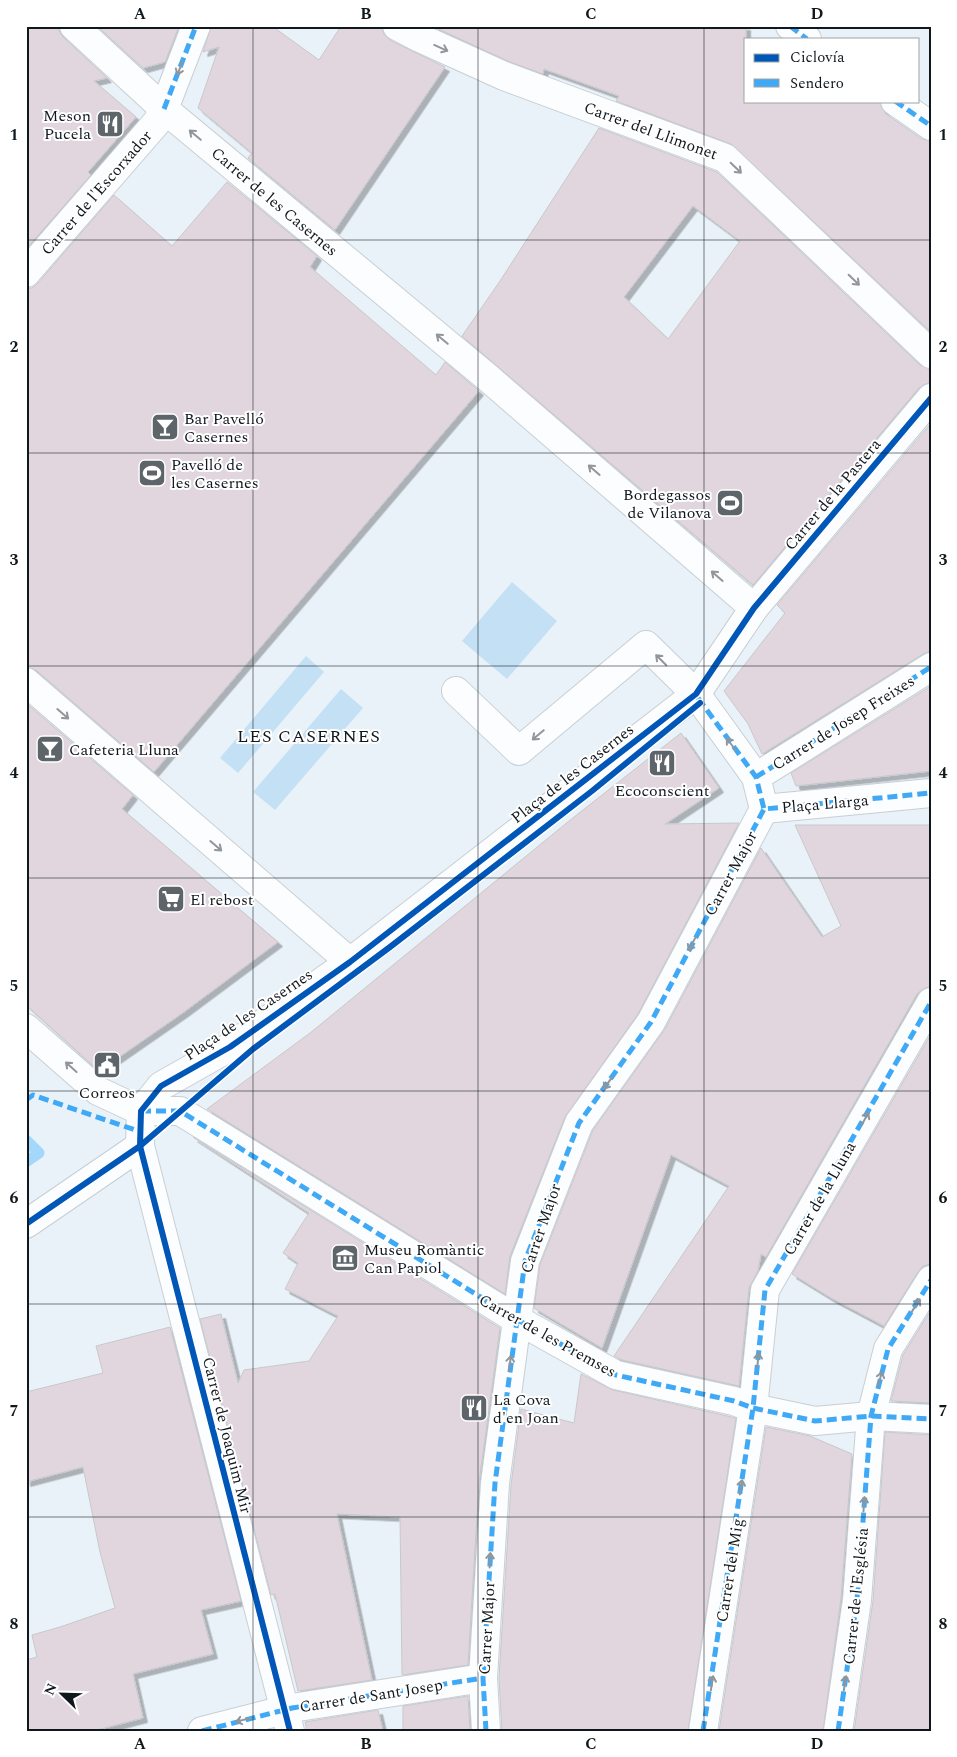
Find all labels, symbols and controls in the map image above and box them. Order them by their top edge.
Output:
text: A [134,2,147,26]
text: B [360,2,372,26]
text: C [585,2,597,26]
text: D [811,2,824,26]
legend [744,38,920,102]
one-way arrow [433,43,448,53]
text: Ciclovía [790,46,845,69]
one-way arrow [175,59,184,75]
text: Sendero [790,72,844,95]
street label: Carrer del Llimonet [581,96,721,166]
place label: Meson Pucela [43,104,91,146]
restaurant icon: Meson Pucela [95,109,125,139]
text: 1 [10,123,18,147]
text: 1 [939,123,947,147]
street label: Carrer de l'Escorxador [35,125,158,261]
one-way arrow [189,130,202,141]
street label: Carrer de les Casernes [206,142,343,262]
one-way arrow [730,162,743,174]
one-way arrow [847,274,859,286]
one-way arrow [436,334,449,345]
text: 2 [10,335,19,359]
text: 2 [939,335,948,359]
place label: Bar Pavelló Casernes [184,407,264,449]
bar icon: Bar Pavelló Casernes [150,412,180,442]
street label: Carrer de la Pastera [779,433,887,556]
place label: Pavelló de les Casernes [171,453,259,495]
sports icon: Pavelló de les Casernes [137,458,167,488]
one-way arrow [588,464,601,476]
place label: Bordegassos de Vilanova [623,483,711,525]
sports icon: Bordegassos de Vilanova [715,488,745,518]
text: 3 [10,548,19,572]
text: 3 [939,548,948,572]
one-way arrow [711,571,724,582]
one-way arrow [655,654,667,666]
street label: Carrer de Josep Freixes [768,669,919,777]
one-way arrow [56,708,69,719]
street label: Plaça de les Casernes [506,718,639,830]
district label: LES CASERNES [237,723,381,750]
one-way arrow [532,730,545,741]
bar icon: Cafeteria Lluna [35,734,65,764]
one-way arrow [726,737,736,751]
place label: Cafeteria Lluna [69,738,179,762]
restaurant icon: Ecoconscient [647,748,677,778]
text: 4 [10,761,19,785]
text: 4 [939,761,948,785]
place label: Ecoconscient [615,779,710,803]
street label: Plaça Llarga [780,788,870,820]
street label: Carrer Major [698,827,763,920]
one-way arrow [209,840,222,851]
supermarket icon: El rebost [156,884,186,914]
place label: El rebost [190,888,254,912]
one-way arrow [687,937,697,952]
street label: Plaça de les Casernes [179,963,318,1067]
text: 5 [10,974,18,998]
text: 5 [939,974,947,998]
public building icon: Correos [92,1050,122,1080]
one-way arrow [64,1061,77,1073]
one-way arrow [603,1076,613,1090]
place label: Correos [79,1081,135,1105]
one-way arrow [860,1113,870,1127]
street label: Carrer de la Lluna [777,1137,862,1260]
street label: Carrer Major [514,1180,568,1276]
text: 6 [10,1186,19,1210]
text: 6 [939,1186,948,1210]
place label: Museu Romàntic Can Papiol [364,1238,484,1280]
museum icon: Museu Romàntic Can Papiol [330,1243,360,1273]
street label: Carrer de les Premses [474,1288,621,1384]
one-way arrow [911,1298,921,1312]
one-way arrow [753,1352,763,1368]
street label: Carrer de Joaquim Mir [196,1354,258,1516]
one-way arrow [505,1356,515,1372]
one-way arrow [876,1372,885,1388]
place label: La Cova d'en Joan [493,1388,559,1430]
restaurant icon: La Cova d'en Joan [459,1393,489,1423]
text: 7 [10,1399,19,1423]
text: 7 [939,1399,948,1423]
one-way arrow [736,1480,746,1496]
one-way arrow [860,1496,869,1512]
street label: Carrer del Mig [710,1517,750,1624]
street label: Carrer de l'Església [837,1526,875,1666]
one-way arrow [486,1552,495,1568]
street label: Carrer Major [473,1581,501,1675]
text: 8 [10,1612,19,1636]
text: 8 [939,1612,948,1636]
north arrow [38,1670,88,1720]
street label: Carrer de Sant Josep [298,1673,445,1719]
one-way arrow [707,1675,717,1691]
one-way arrow [840,1675,850,1691]
text: N [39,1680,62,1698]
one-way arrow [236,1716,252,1725]
text: A [134,1732,147,1756]
text: B [360,1732,372,1756]
text: C [585,1732,597,1756]
text: D [811,1732,824,1756]

